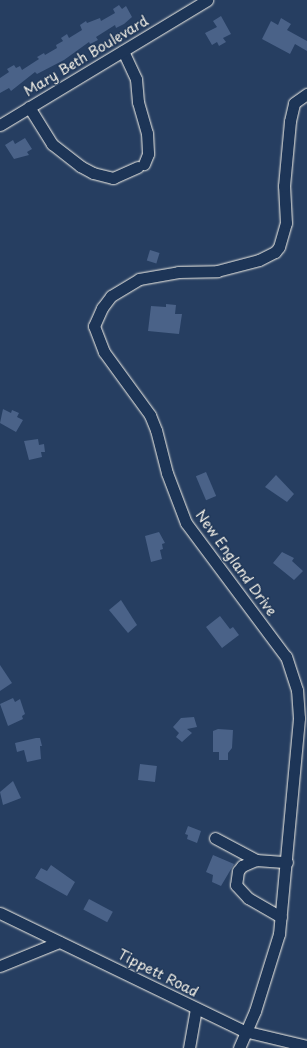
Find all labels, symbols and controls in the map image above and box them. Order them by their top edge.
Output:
street label: Mary Beth Boulevard [20,12,152,100]
street label: New England Drive [191,506,281,620]
street label: Tippett Road [115,946,201,1000]

